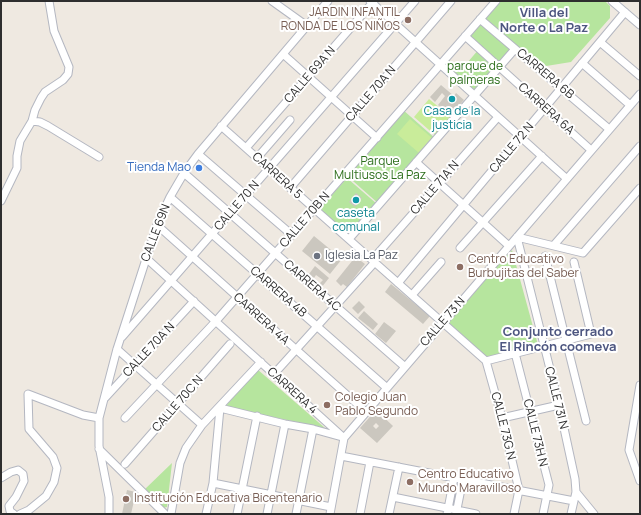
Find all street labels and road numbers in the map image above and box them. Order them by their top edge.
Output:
street label: CALLE 69A N [281,44,339,106]
street label: CARRERA 6B [513,46,577,102]
street label: CALLE 70A N [343,63,399,125]
street label: CARRERA 6A [515,80,577,138]
street label: CALLE 72 N [487,120,537,176]
street label: CARRERA 5 [249,150,305,202]
street label: CALLE 71A N [408,158,462,218]
street label: CALLE 70 N [211,178,263,234]
street label: CALLE 70B N [277,189,333,251]
street label: CALLE 69N [138,202,174,264]
street label: CARRERA 4C [280,257,344,315]
street label: CARRERA 4B [247,264,309,320]
street label: CARRERA 4A [230,290,292,348]
street label: CALLE 73 N [418,294,468,350]
street label: CALLE 70A N [120,320,178,380]
street label: CARRERA 4 [264,365,320,417]
street label: CALLE 73I N [541,365,571,431]
street label: CALLE 70C N [150,373,206,435]
street label: CALLE 73G N [488,391,518,461]
street label: CALLE 73H N [520,398,550,468]

